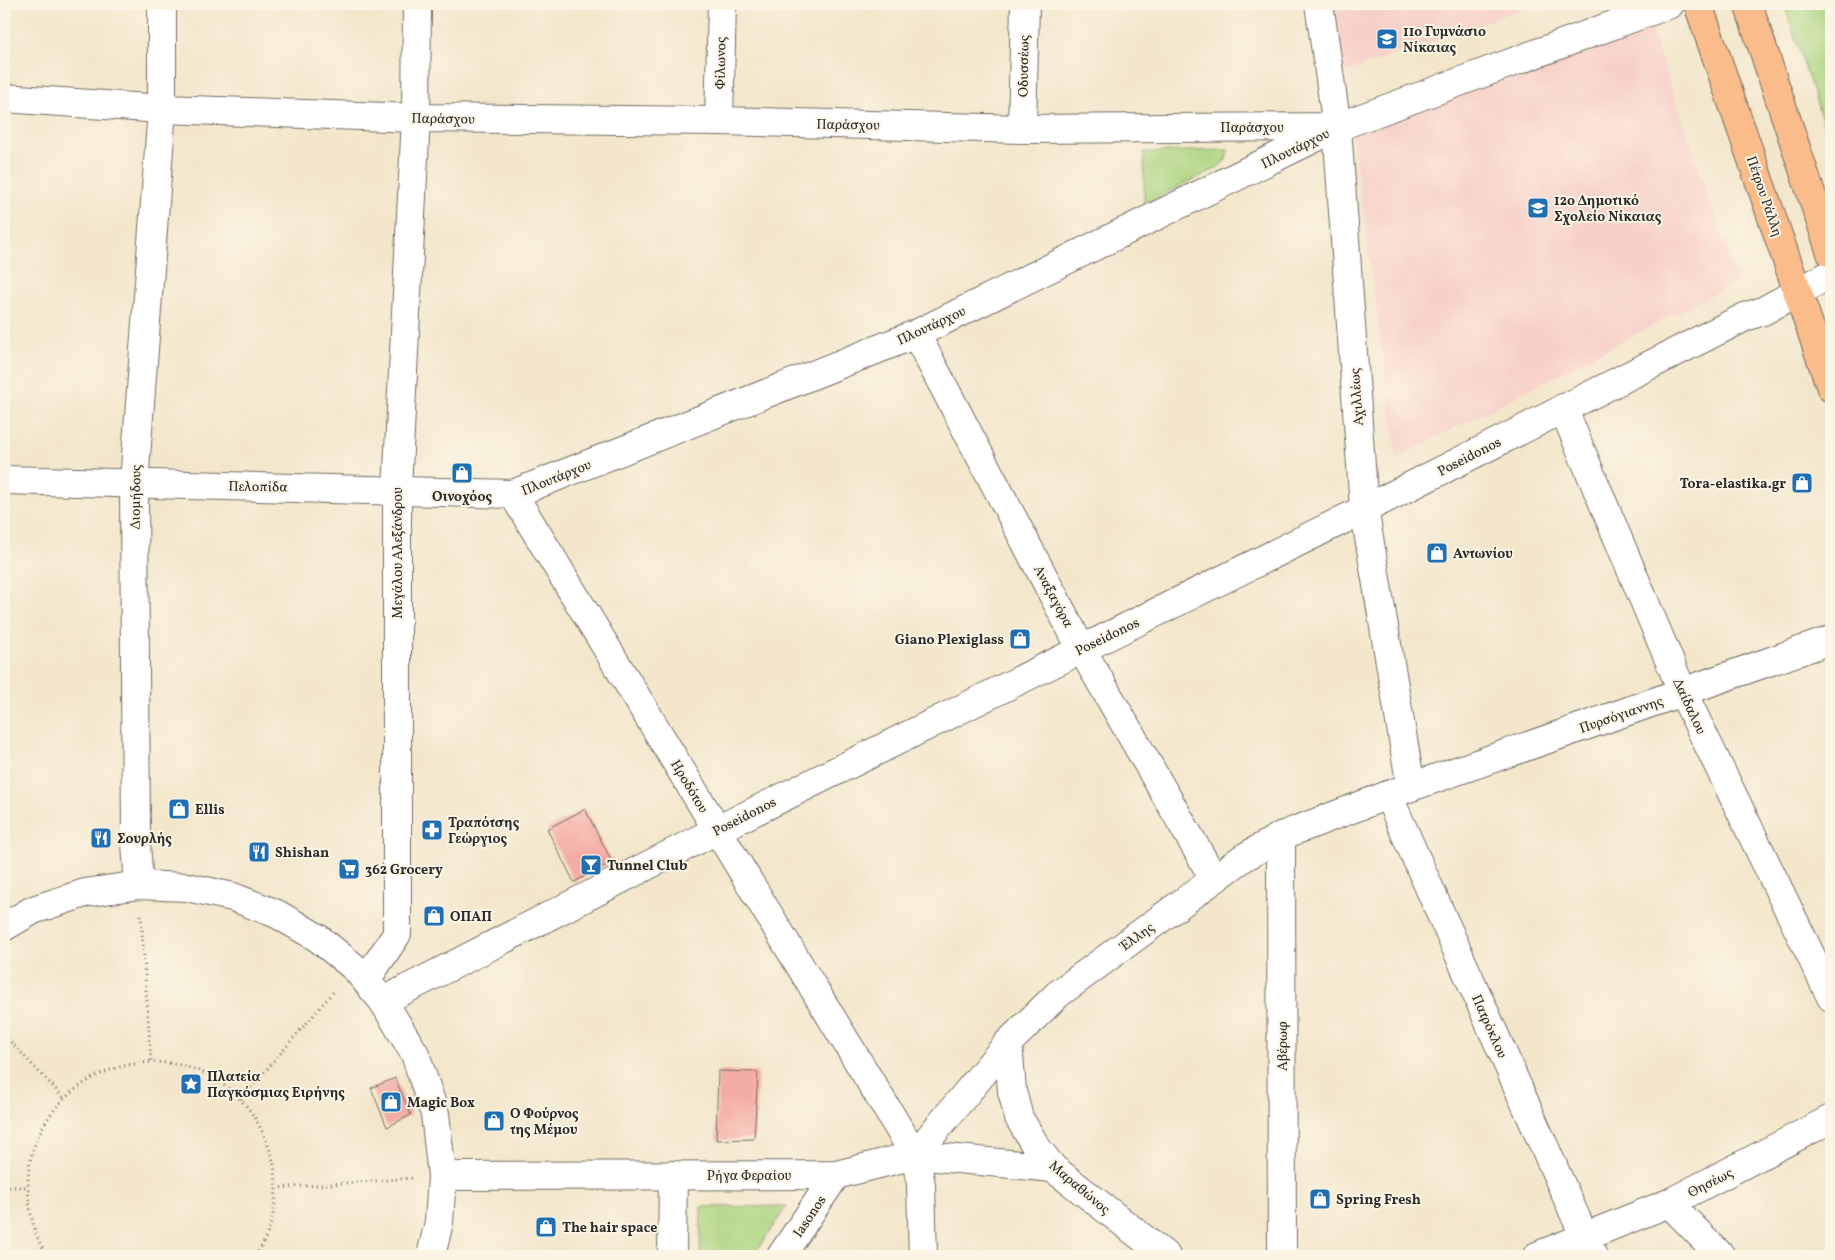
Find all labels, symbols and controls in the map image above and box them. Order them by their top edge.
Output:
place label: 11ο Γυμνάσιο Νίκαιας [1403,23,1486,58]
school or university icon: 11ο Γυμνάσιο Νίκαιας [1375,27,1399,51]
street label: Οδυσσέως [1014,35,1035,97]
street label: Φίλωνος [712,36,731,90]
street label: Παράσχου [411,109,475,130]
street label: Παράσχου [816,115,880,136]
street label: Παράσχου [1220,119,1284,138]
street label: Πλουτάρχου [1258,125,1333,174]
street label: Πέτρου Ράλλη [1741,154,1786,239]
place label: 12ο Δημοτικό Σχολείο Νίκαιας [1554,192,1662,227]
school or university icon: 12ο Δημοτικό Σχολείο Νίκαιας [1526,196,1550,220]
street label: Πλουτάρχου [894,302,969,351]
street label: Αχιλλέως [1346,367,1369,426]
street label: Poseidonos [1434,433,1505,482]
street label: Πλουτάρχου [519,456,595,501]
shop icon: Οινοχόος [450,461,474,485]
street label: Διομήδους [126,464,147,530]
shop icon: Tora-elastika.gr [1790,471,1814,495]
place label: Tora-elastika.gr [1680,475,1786,494]
street label: Πελοπίδα [228,477,288,498]
street label: Μεγάλου Αλεξάνδρου [389,487,408,619]
place label: Οινοχόος [432,488,492,507]
shop icon: Αντωνίου [1425,541,1449,565]
place label: Αντωνίου [1453,545,1513,564]
street label: Αναξαγόρα [1028,562,1077,632]
street label: Poseidonos [1072,614,1143,661]
shop icon: Giano Plexiglass [1008,627,1032,651]
place label: Giano Plexiglass [895,631,1004,650]
street label: Δαίδαλου [1668,676,1710,738]
street label: Πυρσόγιαννης [1577,692,1666,739]
street label: Ηροδότου [665,757,712,817]
street label: Poseidonos [709,793,780,842]
shop icon: Ellis [167,797,191,821]
place label: Ellis [195,801,225,820]
place label: Τραπότσης Γεώργιος [448,814,520,849]
pharmacy icon: Τραπότσης Γεώργιος [420,818,444,842]
restaurant icon: Σουρλής [89,826,113,850]
place label: Σουρλής [117,830,172,849]
restaurant icon: Shishan [247,840,271,864]
place label: Shishan [275,844,329,863]
bar icon: Tunnel Club [579,853,603,877]
supermarket icon: 362 Grocery [337,857,361,881]
place label: Tunnel Club [607,857,687,876]
place label: 362 Grocery [365,861,443,880]
shop icon: ΟΠΑΠ [422,904,446,928]
place label: ΟΠΑΠ [450,908,492,927]
street label: Έλλης [1115,918,1159,957]
street label: Πατρόκλου [1466,992,1511,1062]
street label: Αβέρωφ [1274,1021,1293,1071]
place label: Πλατεία Παγκόσμιας Ειρήνης [207,1068,345,1103]
place icon: Πλατεία Παγκόσμιας Ειρήνης [179,1072,203,1096]
shop icon: Magic Box [379,1090,403,1114]
place label: Magic Box [407,1094,475,1113]
place label: Ο Φούρνος της Μέμου [510,1105,579,1140]
shop icon: Ο Φούρνος της Μέμου [482,1109,506,1133]
street label: Μαραθώνος [1044,1157,1114,1219]
street label: Θησέως [1685,1164,1737,1203]
street label: Ρήγα Φεραίου [707,1167,792,1186]
shop icon: Spring Fresh [1308,1187,1332,1211]
place label: Spring Fresh [1336,1191,1421,1210]
street label: Iasonos [789,1192,831,1242]
shop icon: The hair space [534,1215,558,1239]
place label: The hair space [562,1219,657,1238]

